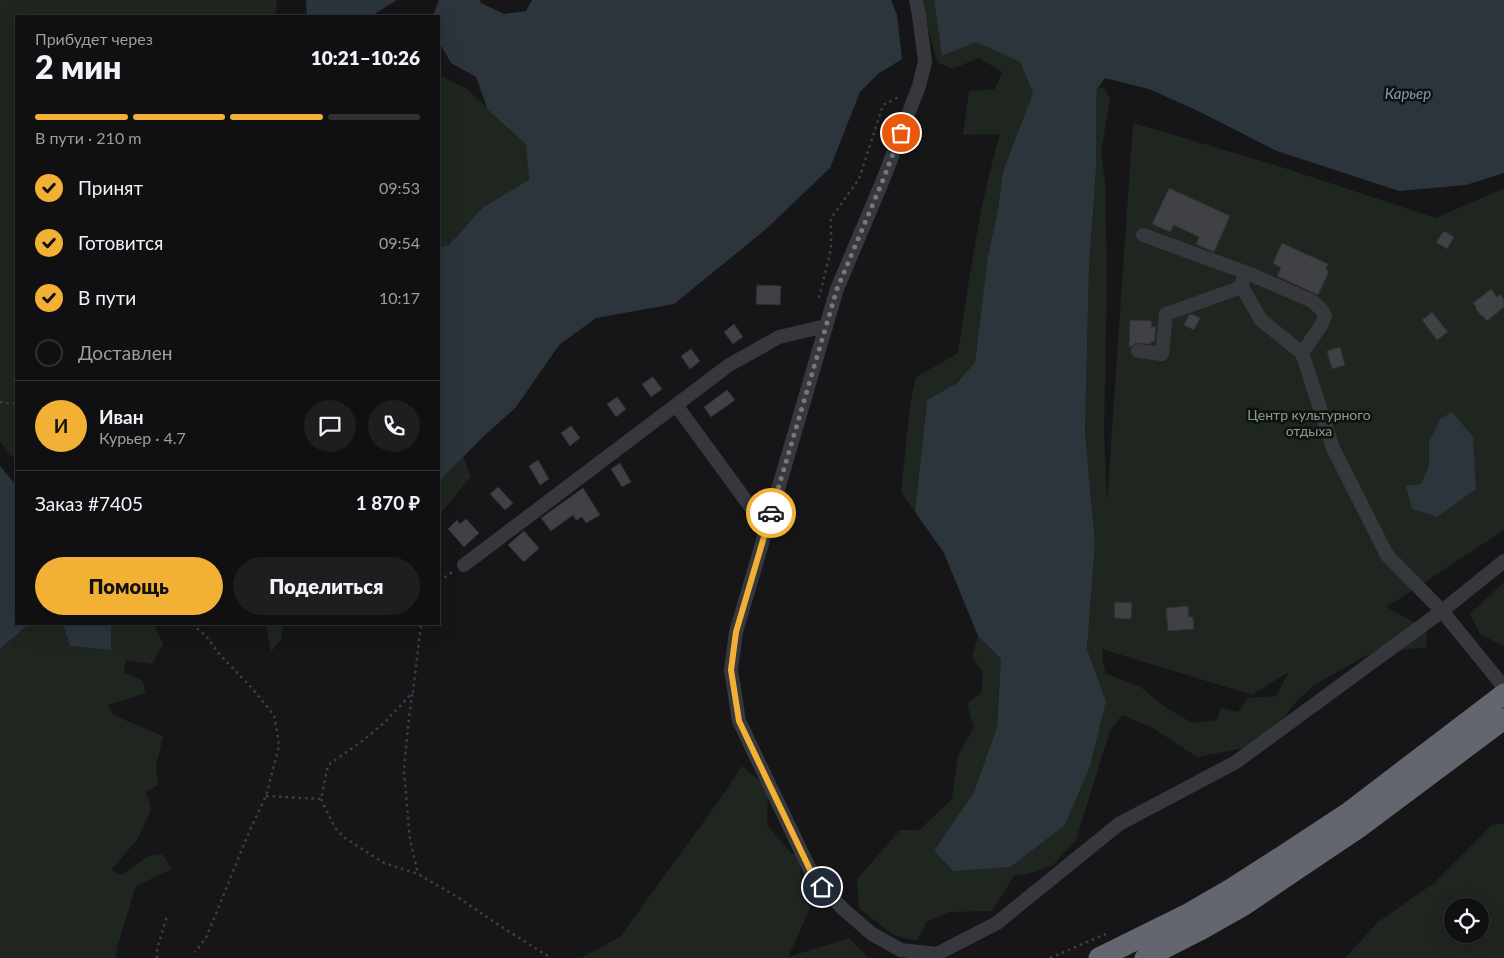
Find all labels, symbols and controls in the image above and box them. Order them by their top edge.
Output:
text: Прибудет через [35,29,153,48]
text: 10:21–10:26 [311,46,420,69]
text: 2 мин [35,47,121,86]
water label: Карьер [1385,84,1431,102]
pin [880,112,922,154]
icon: bag [887,119,915,147]
text: В пути · 210 m [35,128,141,147]
icon: check [35,174,63,202]
text: Принят [78,176,143,199]
text: 09:53 [379,178,420,197]
icon: check [35,229,63,257]
text: Готовится [78,231,163,254]
text: 09:54 [379,233,420,252]
icon: check [35,284,63,312]
text: В пути [78,286,136,309]
text: 10:17 [379,288,420,307]
text: Доставлен [78,341,172,364]
button: chat [304,400,356,452]
button: phone [368,400,420,452]
text: Иван [99,405,144,428]
park label: Центр культурного отдыха [1247,406,1371,439]
text: И [54,414,68,437]
text: Курьер · 4.7 [99,428,186,447]
courier [746,488,796,538]
text: 1 870 ₽ [356,491,420,514]
text: Заказ #7405 [35,492,143,515]
icon: car [757,499,785,527]
button: Помощь [35,557,223,615]
button: Поделиться [233,557,420,615]
pin [801,866,843,908]
icon: home [808,873,836,901]
map controls [1444,898,1489,943]
button: locate [1444,898,1489,943]

